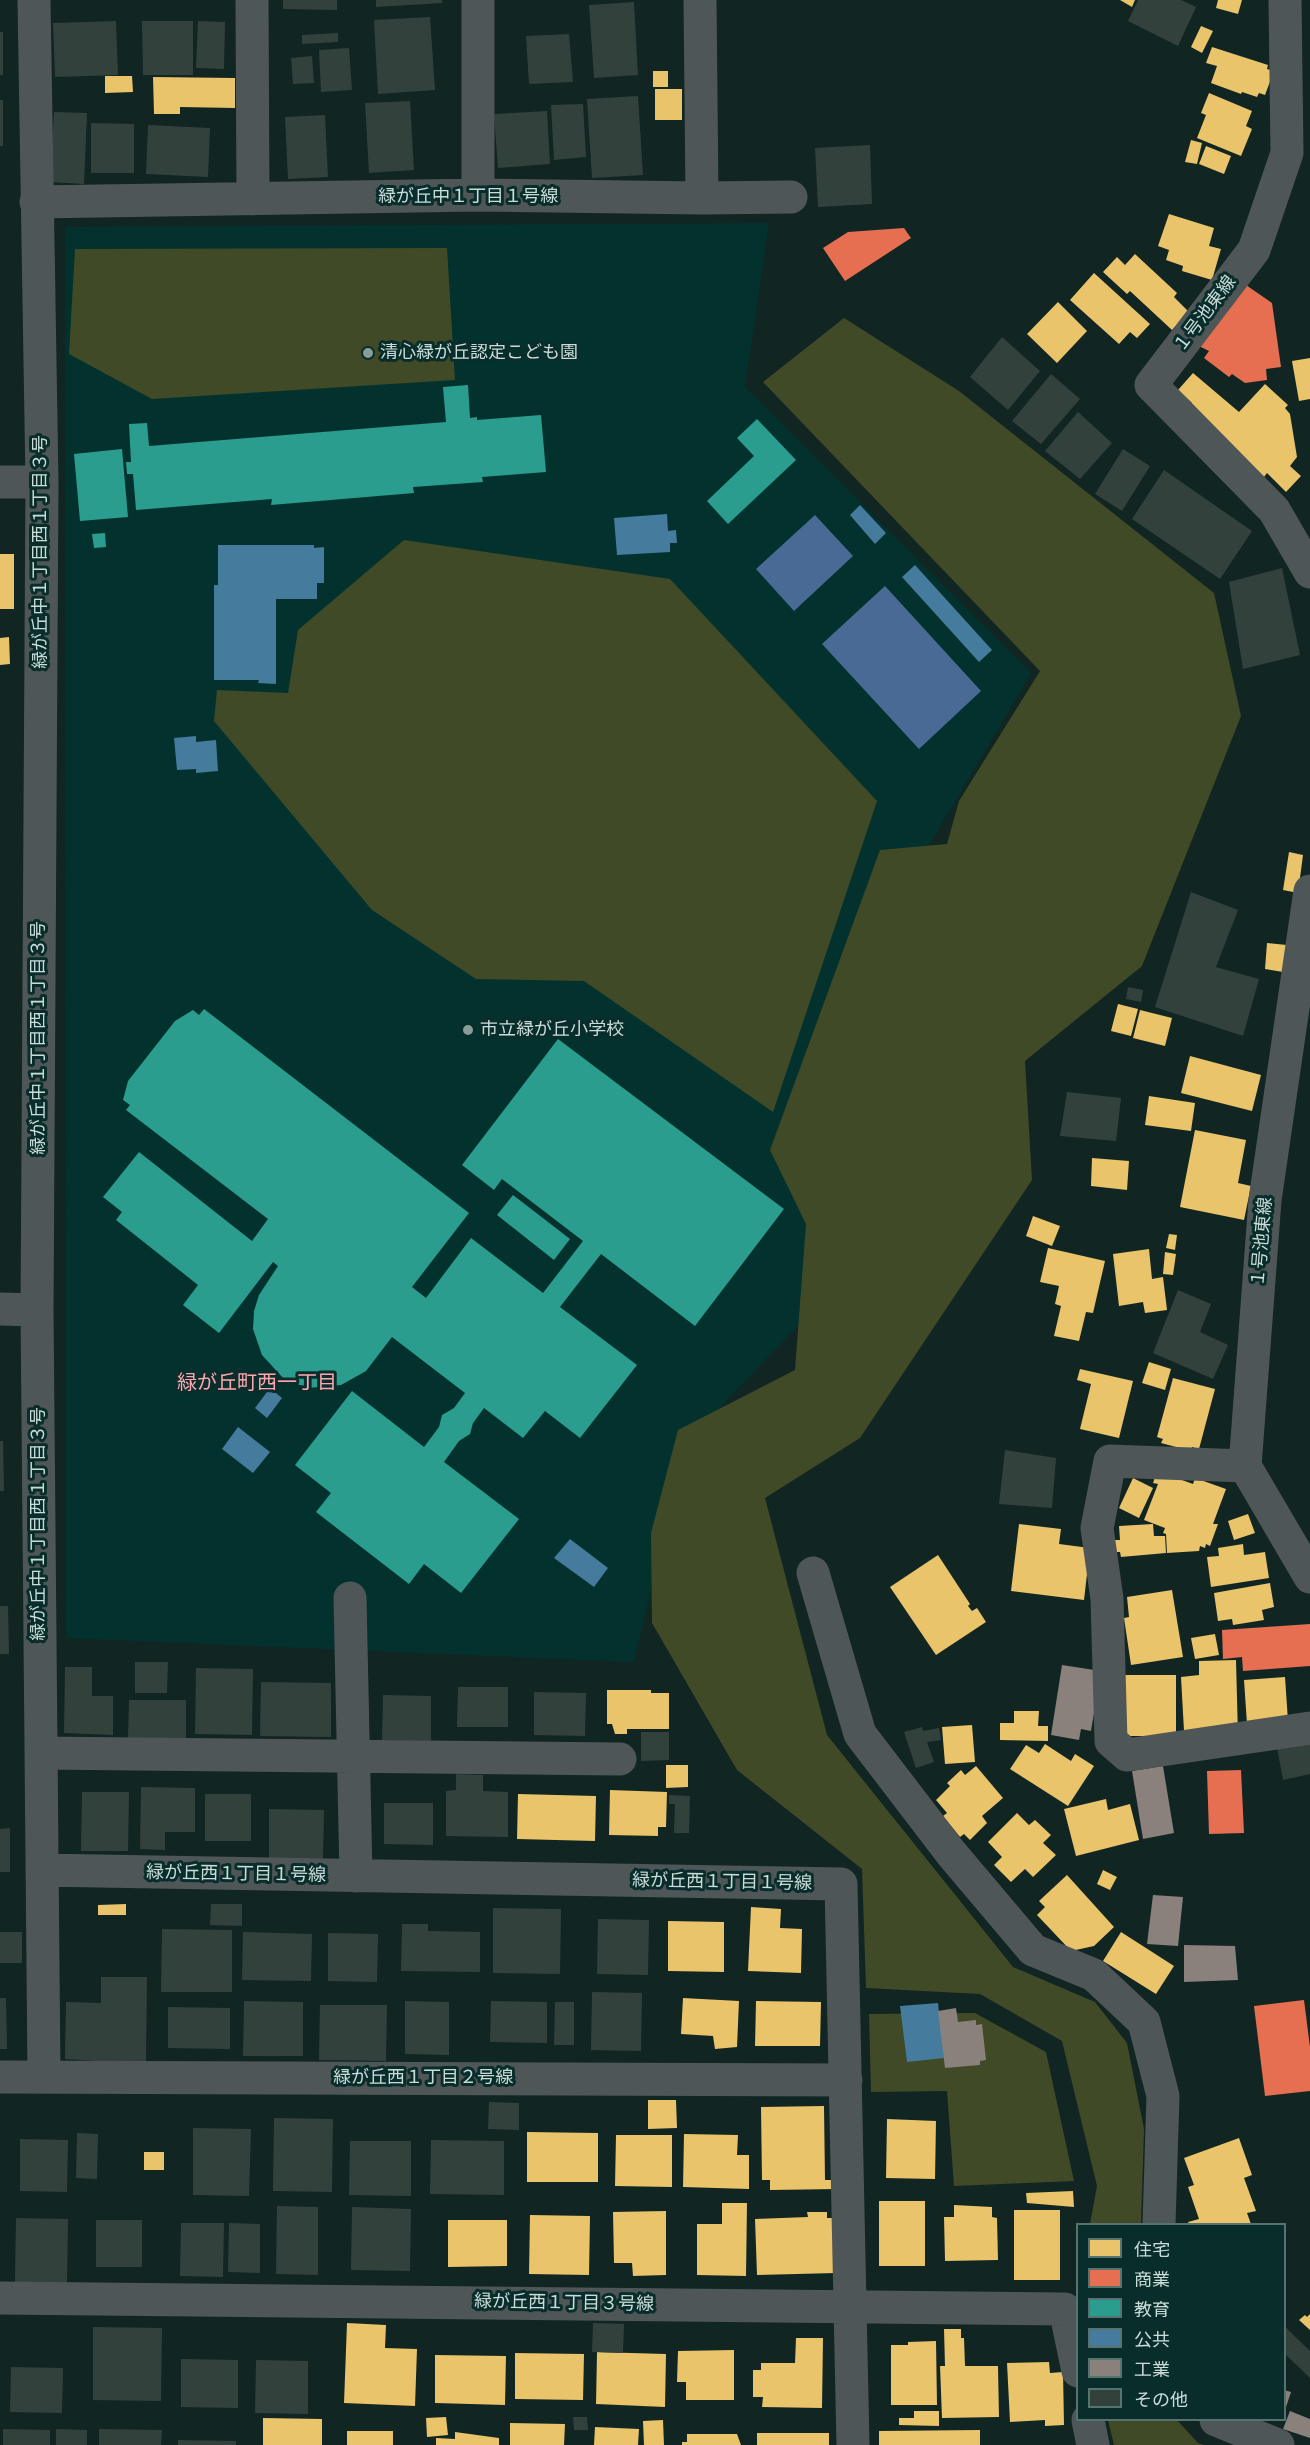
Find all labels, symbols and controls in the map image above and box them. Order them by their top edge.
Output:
street label: 緑が丘中１丁目１号線 [378,186,558,208]
street label: １号池東線 [1169,272,1241,356]
place label: 清心緑が丘認定こども園 [380,342,578,364]
marker: 清心緑が丘認定こども園 [361,346,375,360]
street label: 緑が丘中１丁目西１丁目３号 [30,435,52,669]
street label: 緑が丘中１丁目西１丁目３号 [28,921,50,1155]
place label: 市立緑が丘小学校 [480,1019,624,1041]
marker: 市立緑が丘小学校 [461,1023,475,1037]
street label: １号池東線 [1247,1196,1277,1288]
district label: 緑が丘町西一丁目 [177,1371,337,1395]
street label: 緑が丘中１丁目西１丁目３号 [28,1407,50,1641]
street label: 緑が丘西１丁目１号線 [146,1862,326,1886]
street label: 緑が丘西１丁目１号線 [632,1870,812,1894]
street label: 緑が丘西１丁目２号線 [333,2067,513,2089]
legend [1076,2223,1286,2421]
text: 住宅 [1134,2235,1170,2262]
text: 商業 [1134,2265,1170,2292]
street label: 緑が丘西１丁目３号線 [474,2291,654,2315]
text: 教育 [1134,2295,1170,2322]
text: 公共 [1134,2325,1170,2352]
text: 工業 [1134,2355,1170,2382]
text: その他 [1134,2385,1188,2412]

